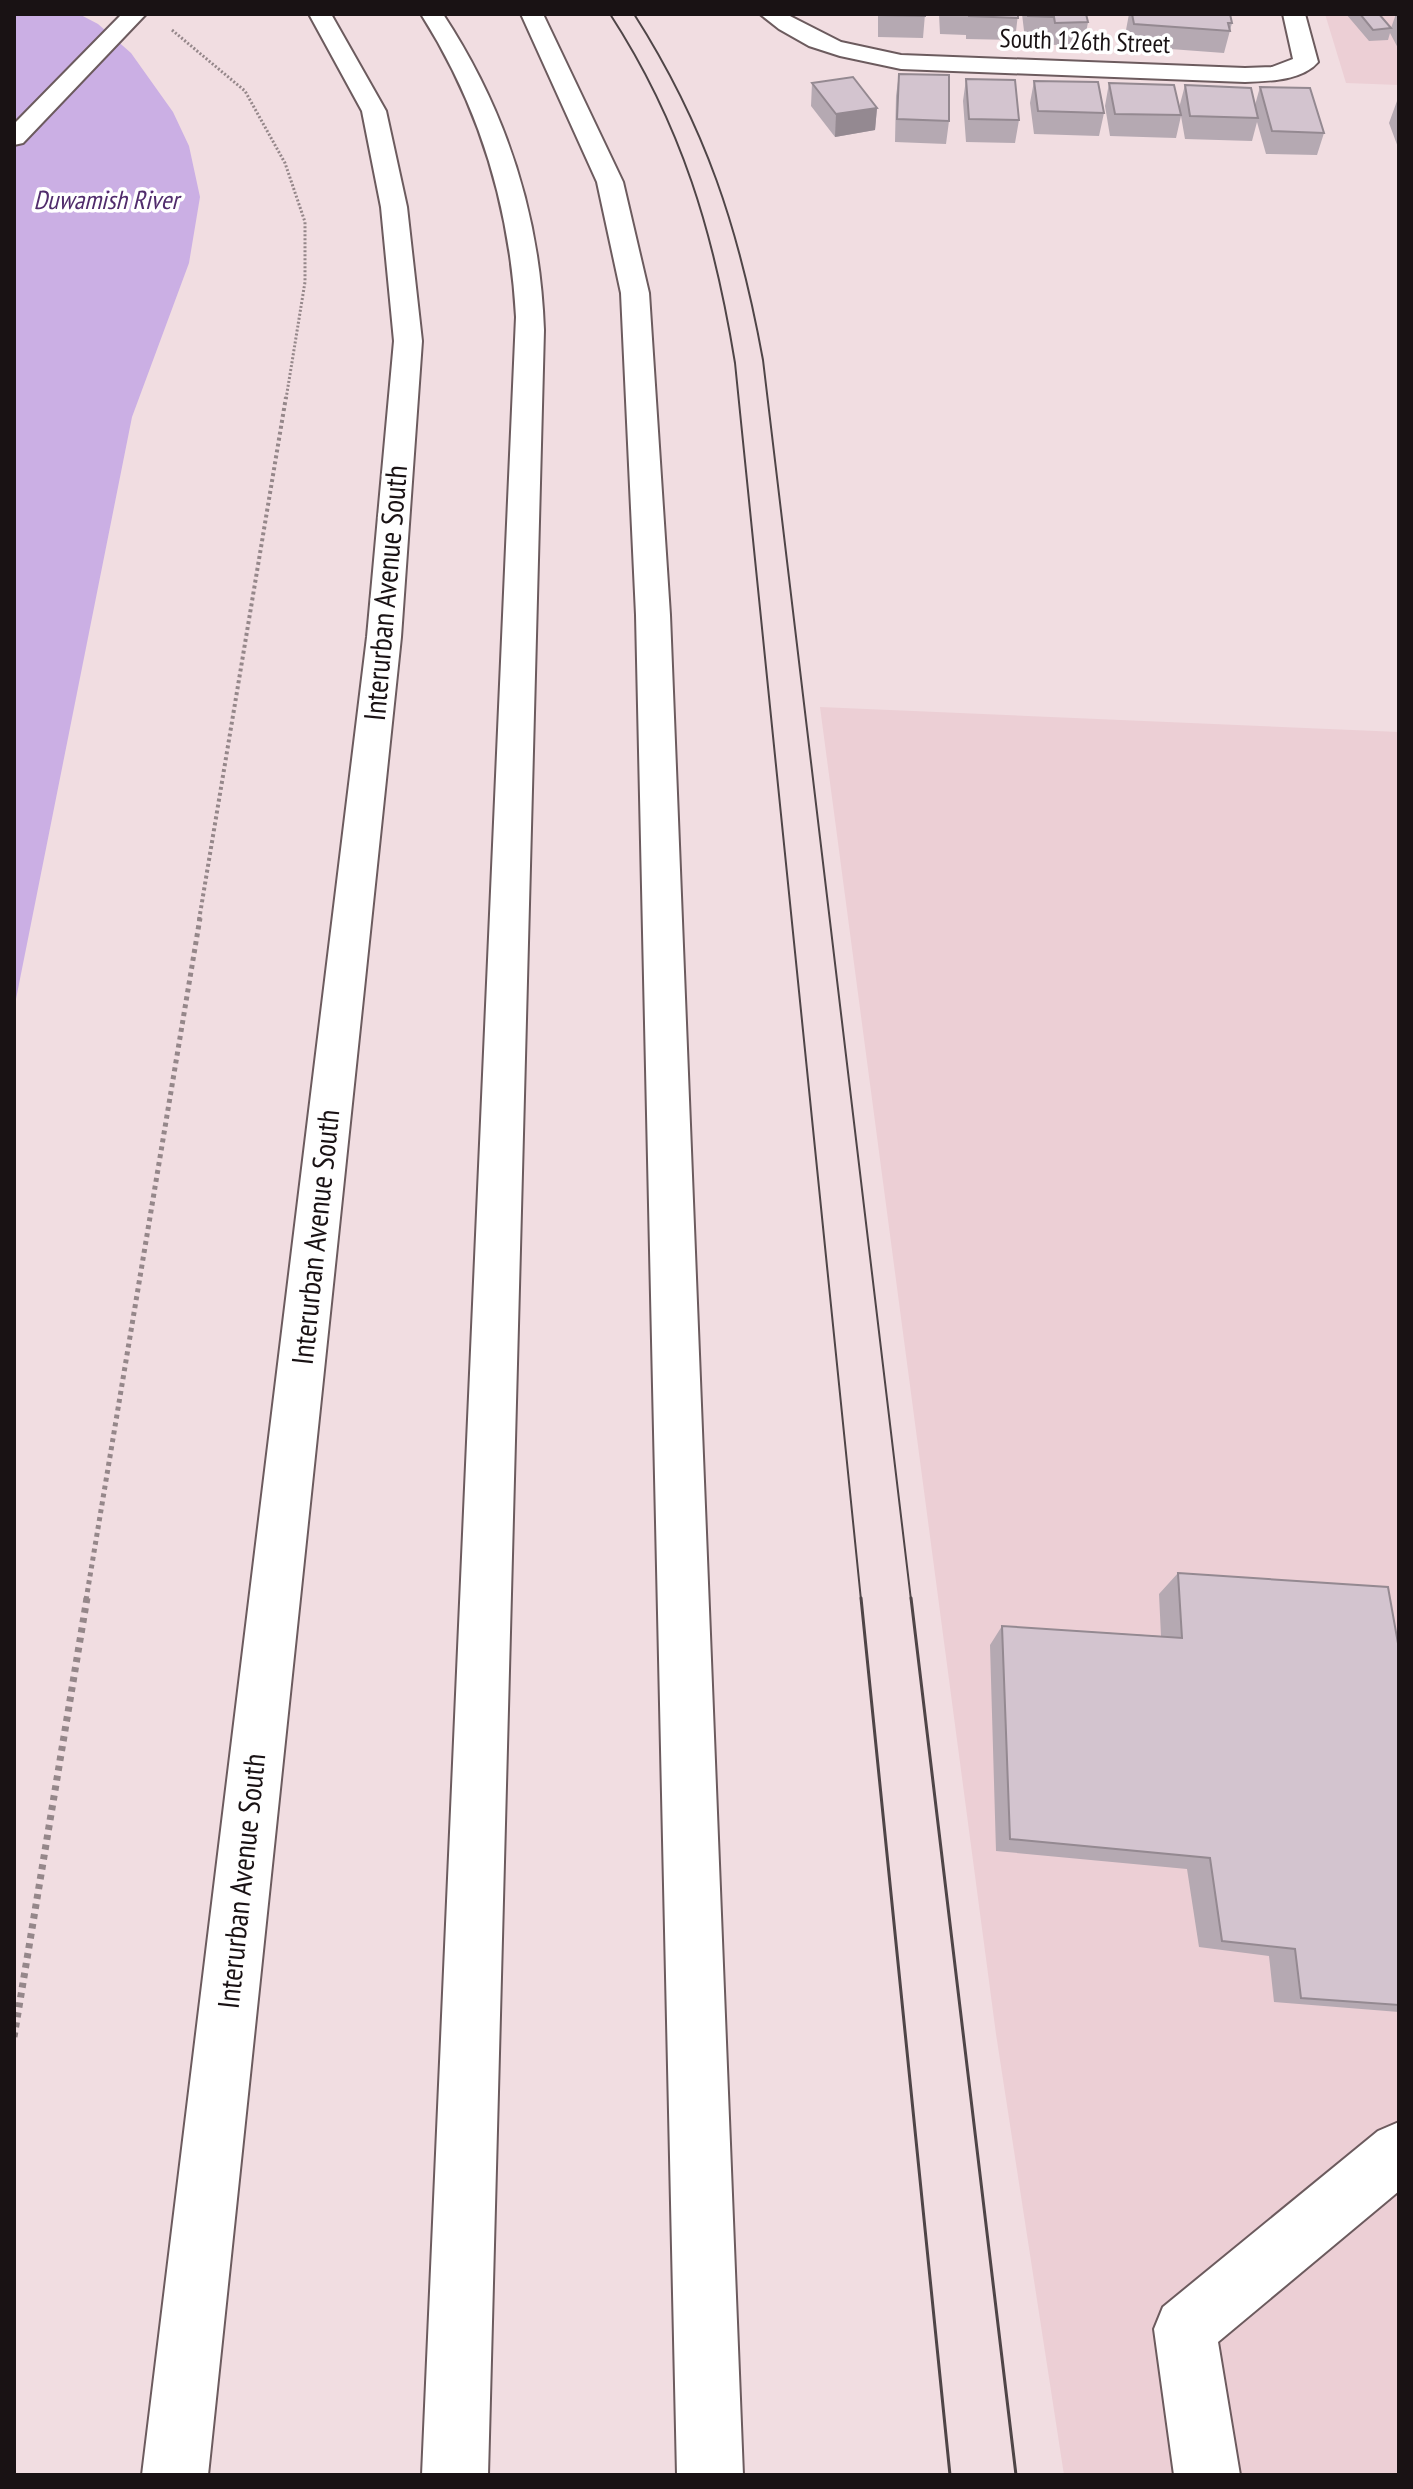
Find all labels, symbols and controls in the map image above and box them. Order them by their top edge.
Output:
street label: South 126th Street [999,21,1171,60]
water label: Duwamish River [33,183,182,216]
street label: Interurban Avenue South [354,464,415,722]
street label: Interurban Avenue South [282,1107,347,1366]
street label: Interurban Avenue South [208,1751,273,2010]

